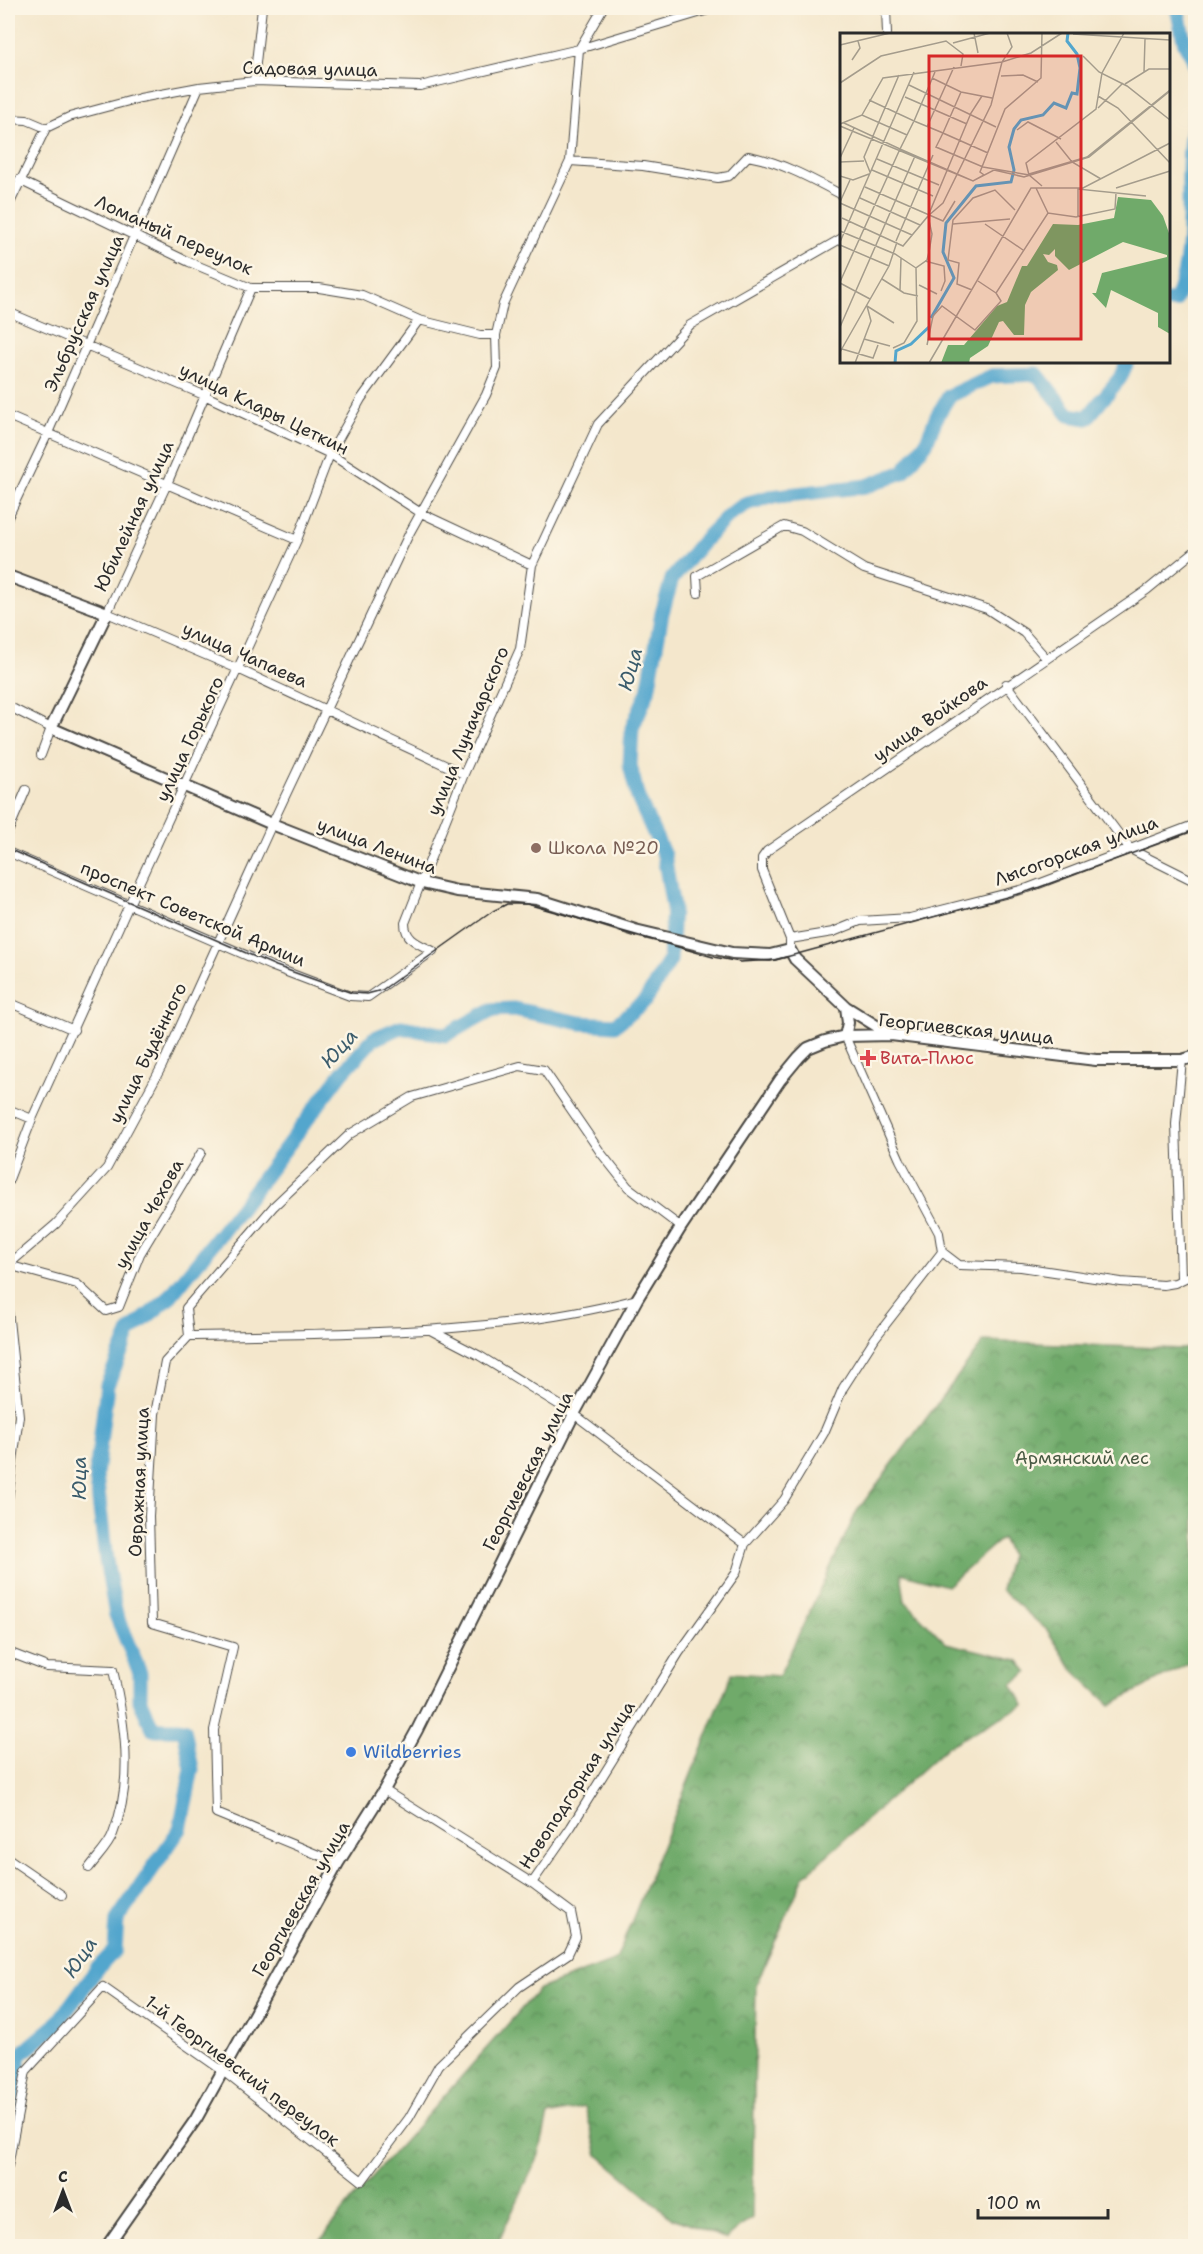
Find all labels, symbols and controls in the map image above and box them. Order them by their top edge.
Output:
inset map [840,33,1170,363]
street label: Садовая улица [242,56,378,82]
street label: Ломаный переулок [91,189,257,281]
street label: Эльбрусская улица [39,231,129,395]
street label: улица Клары Цеткин [175,358,353,460]
street label: Юбилейная улица [89,437,179,595]
street label: улица Чапаева [179,617,311,693]
street label: улица Луначарского [422,643,514,819]
water label: Юца [612,645,648,693]
street label: улица Войкова [868,671,992,767]
street label: улица Горького [150,672,230,806]
street label: Лысогорская улица [991,810,1161,892]
street label: улица Ленина [314,812,440,880]
place label: Школа №20 [548,836,659,860]
marker: Школа №20 [529,841,543,855]
street label: проспект Советской Армии [77,856,309,972]
street label: улица Будённого [104,979,192,1127]
street label: Георгиевская улица [877,1008,1055,1050]
water label: Юца [315,1023,363,1073]
place label: Вита-Плюс [880,1046,974,1070]
marker: Вита-Плюс [861,1051,875,1065]
street label: улица Чехова [109,1155,189,1273]
street label: Георгиевская улица [477,1387,579,1555]
street label: Овражная улица [123,1406,155,1558]
park label: Армянский лес [1015,1446,1149,1470]
water label: Юца [66,1456,92,1500]
street label: Новоподгорная улица [513,1696,641,1874]
place label: Wildberries [363,1740,462,1764]
marker: Wildberries [344,1745,358,1759]
street label: Георгиевская улица [247,1817,355,1981]
water label: Юца [57,1932,103,1982]
street label: 1-й Георгиевский переулок [140,1990,344,2152]
north arrow [33,2161,93,2221]
text: С [58,2166,68,2187]
scale bar [978,2182,1108,2220]
text: 100 m [987,2191,1041,2215]

